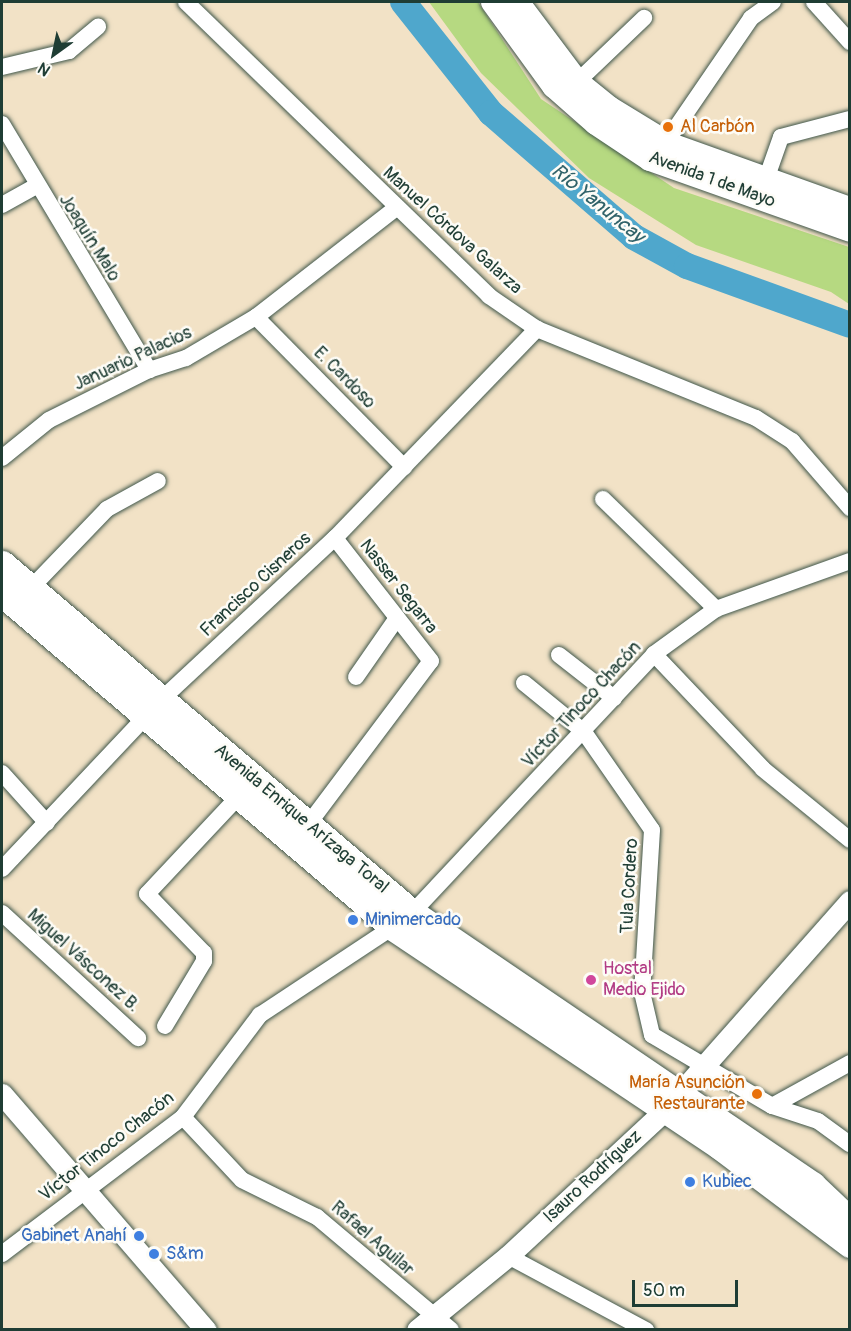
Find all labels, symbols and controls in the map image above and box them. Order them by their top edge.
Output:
north arrow [24,24,84,84]
text: N [34,58,54,80]
place label: Al Carbón [680,116,755,138]
marker: Al Carbón [661,120,675,134]
street label: Avenida 1 de Mayo [646,147,778,213]
water label: Río Yanuncay [547,158,649,248]
street label: Manuel Córdova Galarza [378,163,526,299]
street label: Joaquín Malo [54,190,124,286]
street label: Januario Palacios [71,322,195,396]
street label: E. Cardoso [309,343,379,413]
street label: Francisco Cisneros [196,528,316,642]
street label: Nasser Segarra [354,535,442,639]
street label: Víctor Tinoco Chacón [518,637,646,773]
street label: Avenida Enrique Arízaga Toral [209,740,393,898]
street label: Tula Cordero [617,838,643,934]
street label: Miguel Vásconez B. [22,905,144,1017]
place label: Minimercado [365,909,461,931]
marker: Minimercado [346,913,360,927]
place label: Hostal Medio Ejido [603,959,685,1002]
marker: Hostal Medio Ejido [584,973,598,987]
place label: María Asunción Restaurante [629,1073,745,1116]
marker: María Asunción Restaurante [750,1087,764,1101]
street label: Víctor Tinoco Chacón [35,1088,179,1206]
street label: Isauro Rodríguez [539,1126,647,1228]
place label: Kubiec [702,1171,752,1193]
marker: Kubiec [683,1175,697,1189]
street label: Rafael Aguilar [326,1197,418,1281]
place label: Gabinet Anahí [21,1225,127,1247]
marker: Gabinet Anahí [132,1229,146,1243]
place label: S&m [166,1243,204,1265]
marker: S&m [147,1247,161,1261]
scale bar [635,1268,742,1306]
text: 50 m [643,1279,685,1302]

